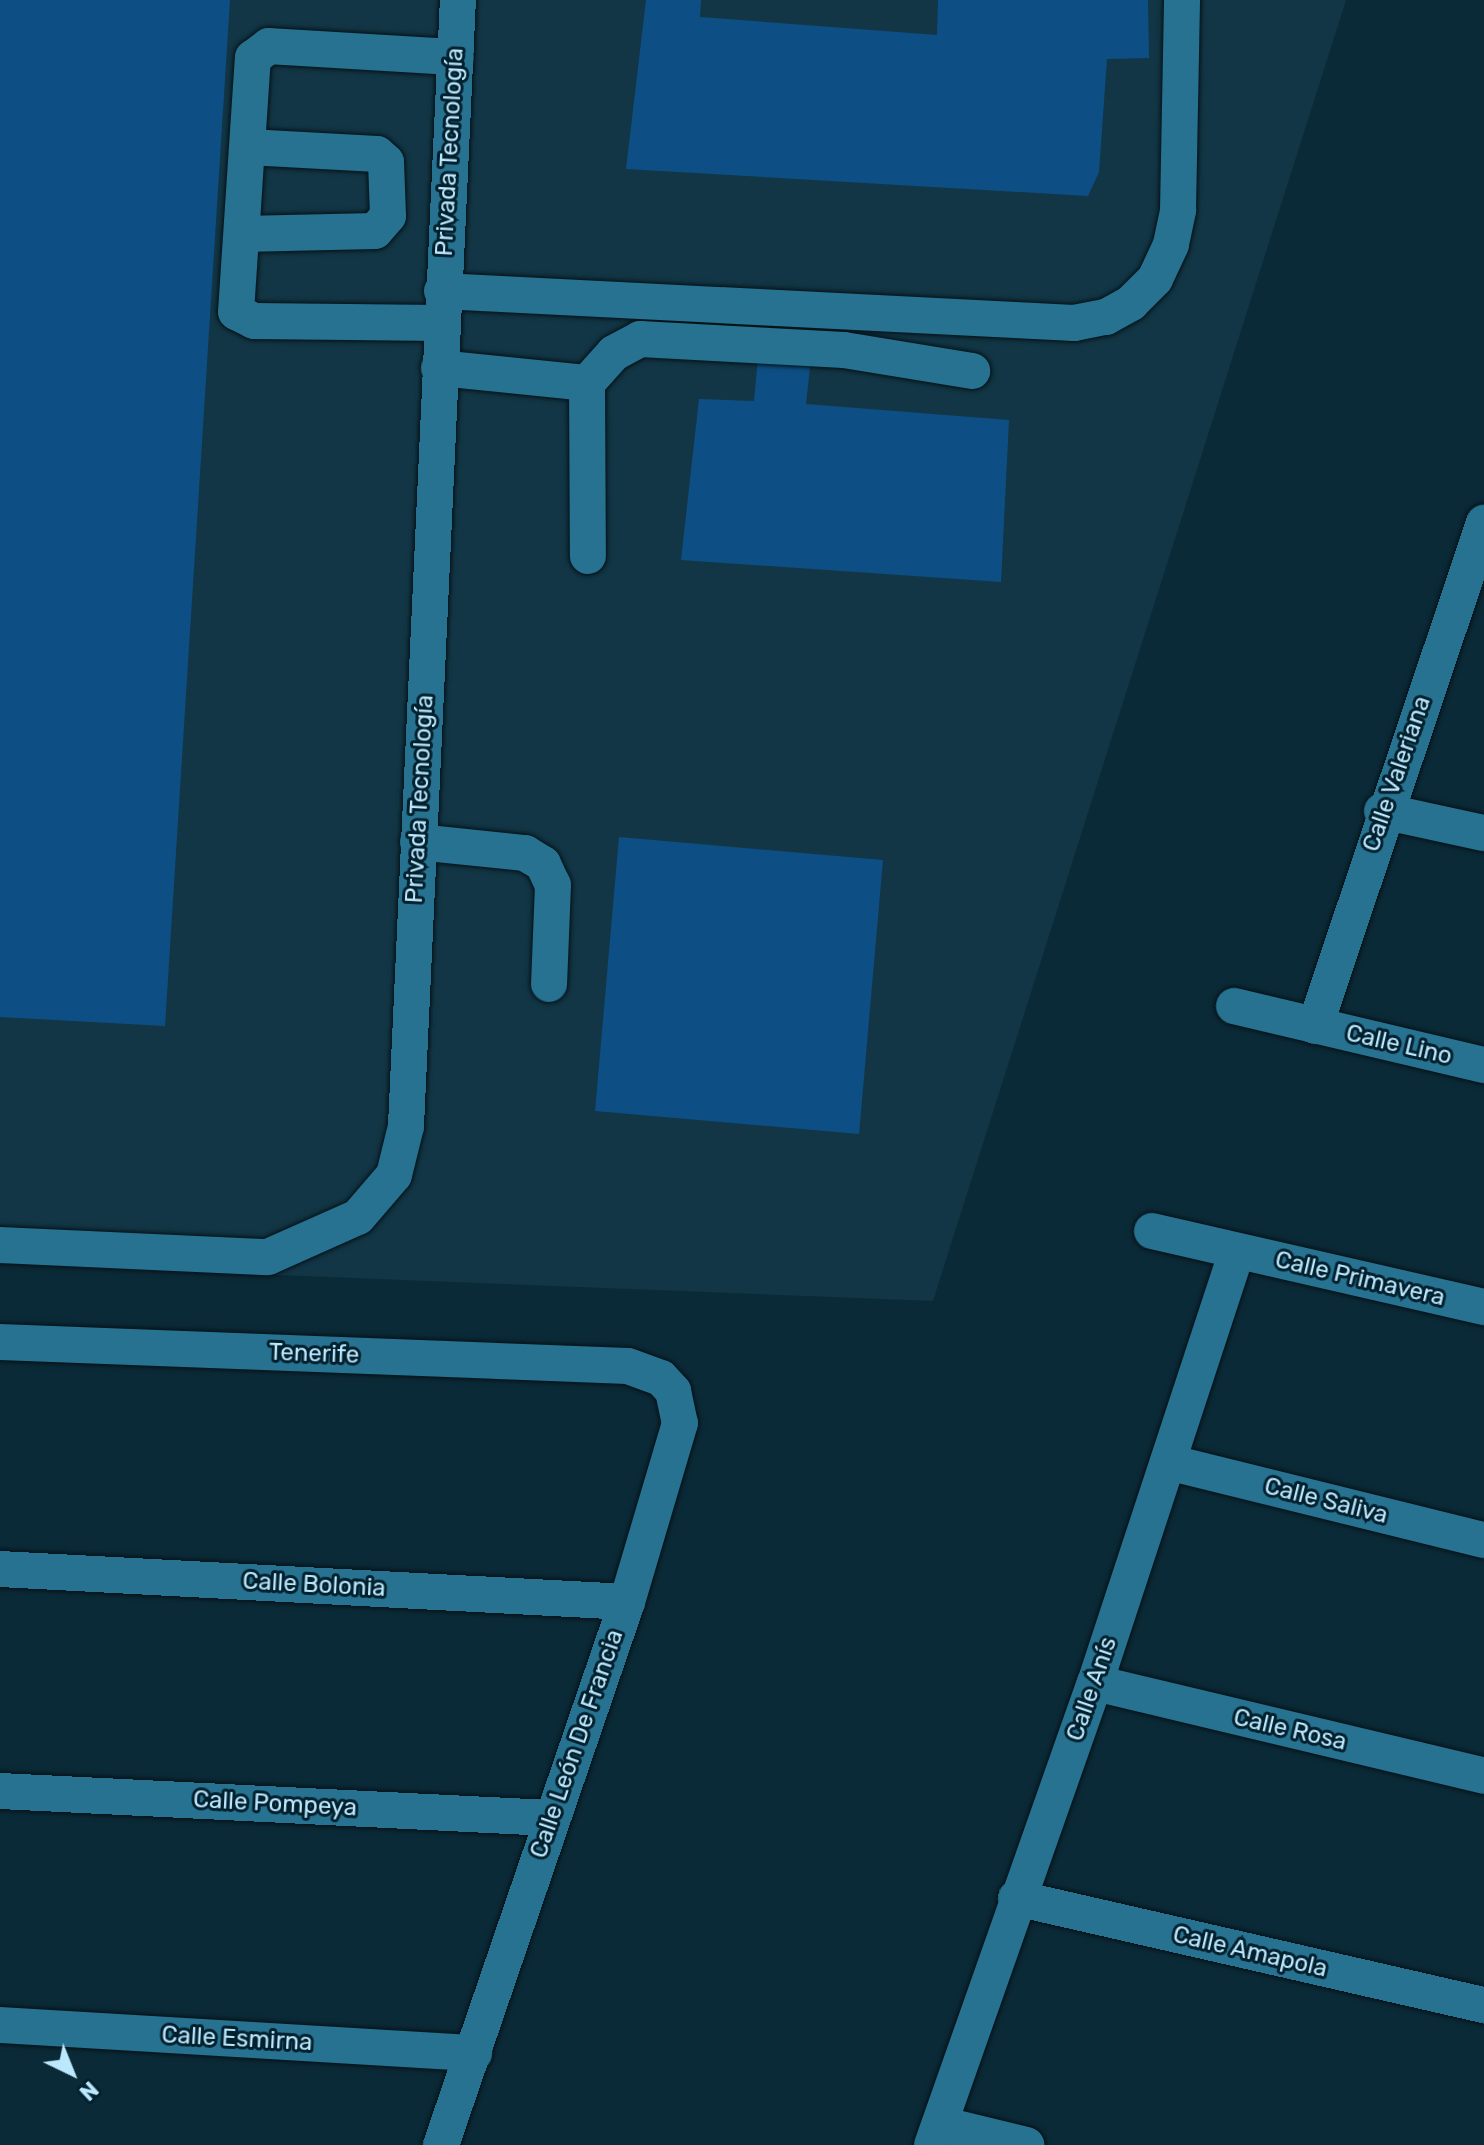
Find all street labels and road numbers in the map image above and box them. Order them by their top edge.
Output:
street label: Privada Tecnología [430,47,470,257]
street label: Calle Valeriana [1357,692,1437,856]
street label: Privada Tecnología [400,694,440,904]
street label: Calle Lino [1343,1019,1455,1071]
street label: Calle Primavera [1272,1245,1448,1313]
street label: Tenerife [268,1338,360,1370]
street label: Calle Saliva [1261,1472,1391,1530]
street label: Calle Bolonia [242,1567,386,1603]
street label: Calle León De Francia [524,1626,630,1862]
street label: Calle Anís [1061,1633,1123,1745]
street label: Calle Rosa [1231,1703,1349,1757]
street label: Calle Pompeya [192,1785,358,1823]
street label: Calle Amapola [1170,1920,1330,1984]
street label: Calle Esmirna [161,2021,313,2057]

